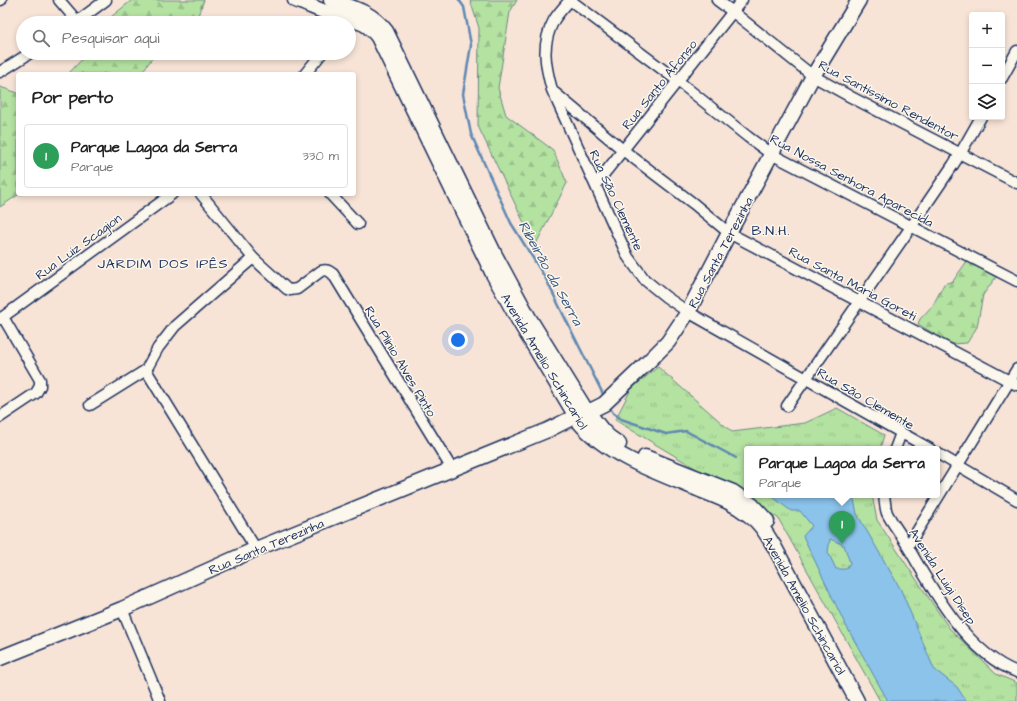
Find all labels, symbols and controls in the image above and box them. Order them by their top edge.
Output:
map controls [969,12,1005,120]
button: + [969,12,1005,48]
search box [16,16,356,60]
icon: search [30,27,52,49]
text: Pesquisar aqui [62,28,159,49]
street label: Rua Santo Afonso [618,35,702,133]
button: − [969,48,1005,84]
street label: Rua Santíssimo Rendentor [815,56,962,146]
button: layers [969,84,1005,120]
text: Por perto [32,86,113,110]
street label: Rua Nossa Senhora Aparecida [767,130,937,232]
text: Parque Lagoa da Serra [71,137,237,158]
text: 1 [45,147,47,165]
text: 330 m [302,147,339,165]
street label: Rua São Clemente [585,147,647,254]
text: Parque [71,158,113,176]
street label: Rua Santa Terezinha [684,193,758,311]
street label: Rua Luiz Scagion [32,209,126,285]
water label: Ribeirão da Serra [513,217,588,330]
district label: B.N.H. [751,221,791,241]
street label: Rua Santa Maria Goreti [785,243,920,325]
district label: JARDIM DOS IPÊS [97,254,229,274]
street label: Avenida Amelio Schincariol [496,290,592,433]
street label: Rua Plínio Alves Pinto [360,303,441,421]
your location [448,330,468,350]
street label: Rua São Clemente [814,364,917,434]
popup [744,446,940,498]
text: Parque Lagoa da Serra [759,453,925,474]
text: Parque [759,474,801,492]
pin: 1 [829,511,855,544]
street label: Rua Santa Terezinha [206,514,327,579]
street label: Avenida Luigi Disep [903,525,980,629]
street label: Avenida Amelio Schincariol [758,533,850,678]

